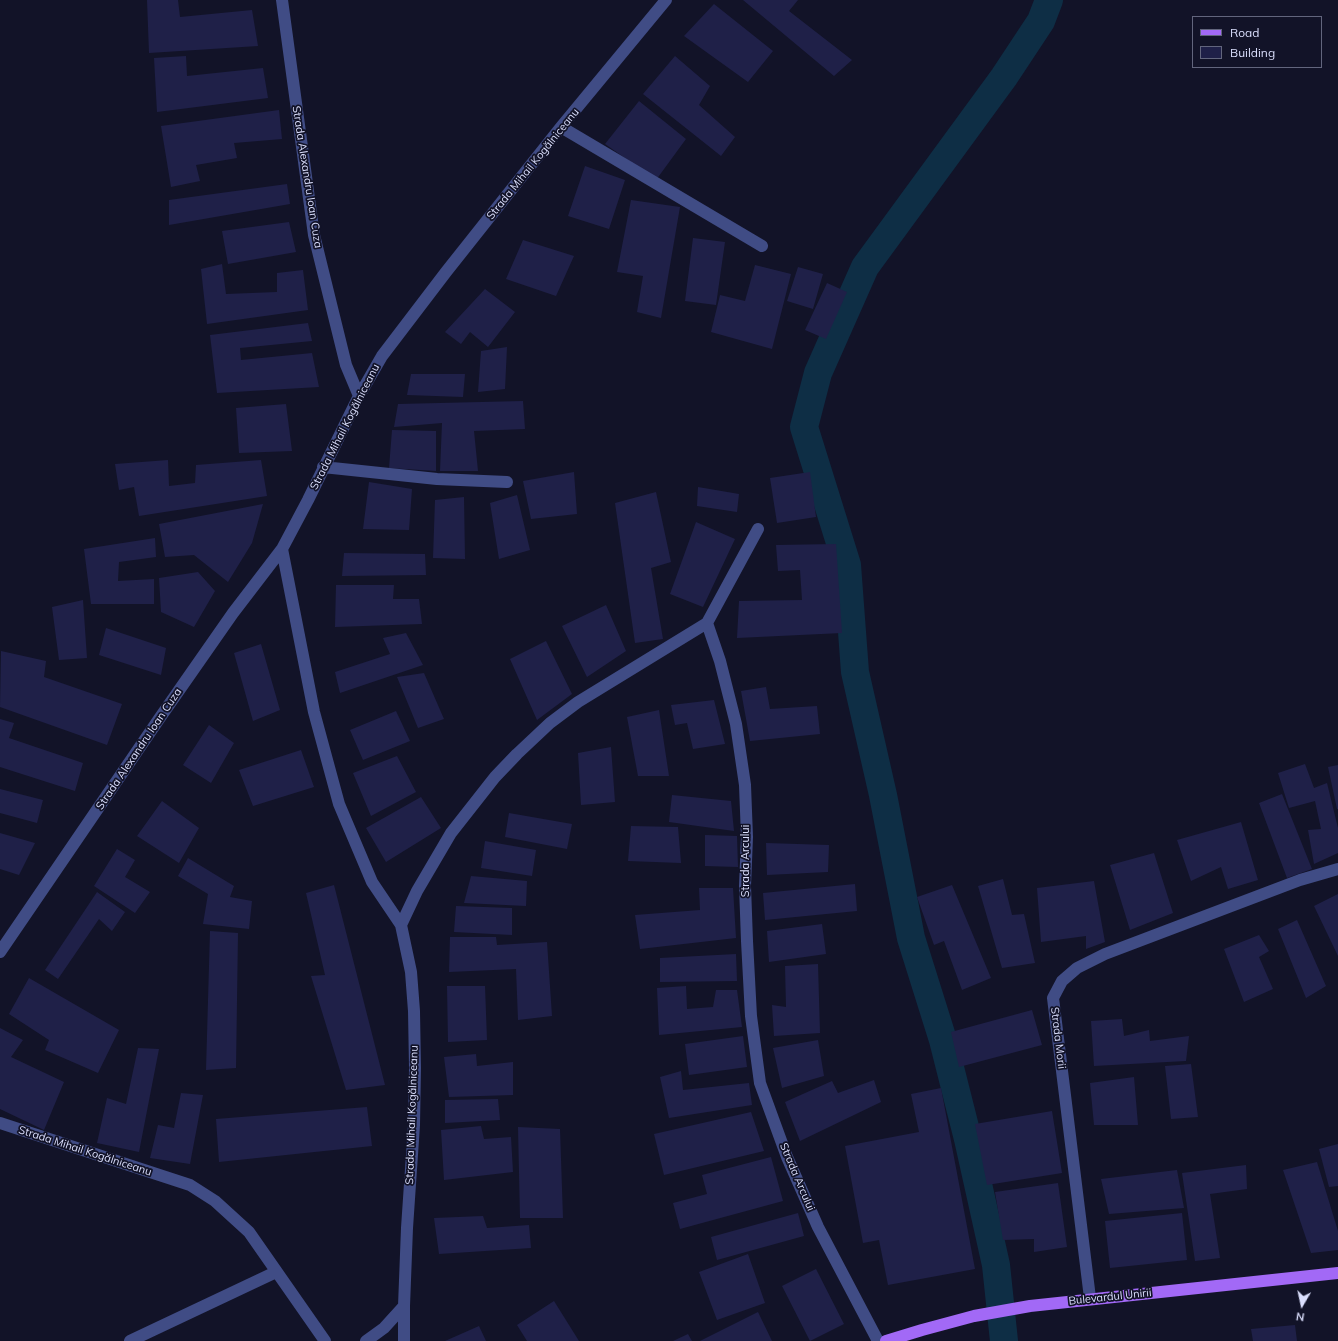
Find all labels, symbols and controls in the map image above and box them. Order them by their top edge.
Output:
legend [1192,16,1322,68]
text: Road [1230,25,1259,40]
text: Building [1230,45,1275,60]
street label: Strada Alexandru Ioan Cuza [289,105,325,249]
street label: Strada Mihail Kogălniceanu [484,106,582,222]
street label: Strada Mihail Kogălniceanu [308,362,382,492]
street label: Strada Alexandru Ioan Cuza [93,686,185,812]
street label: Strada Arcului [739,825,753,897]
street label: Strada Morii [1048,1006,1068,1070]
street label: Strada Mihail Kogălniceanu [403,1045,421,1185]
street label: Strada Mihail Kogălniceanu [17,1123,153,1179]
street label: Strada Arcului [777,1141,817,1213]
north arrow [1282,1285,1322,1325]
street label: Bulevardul Unirii [1068,1286,1152,1308]
text: N [1295,1309,1305,1324]

